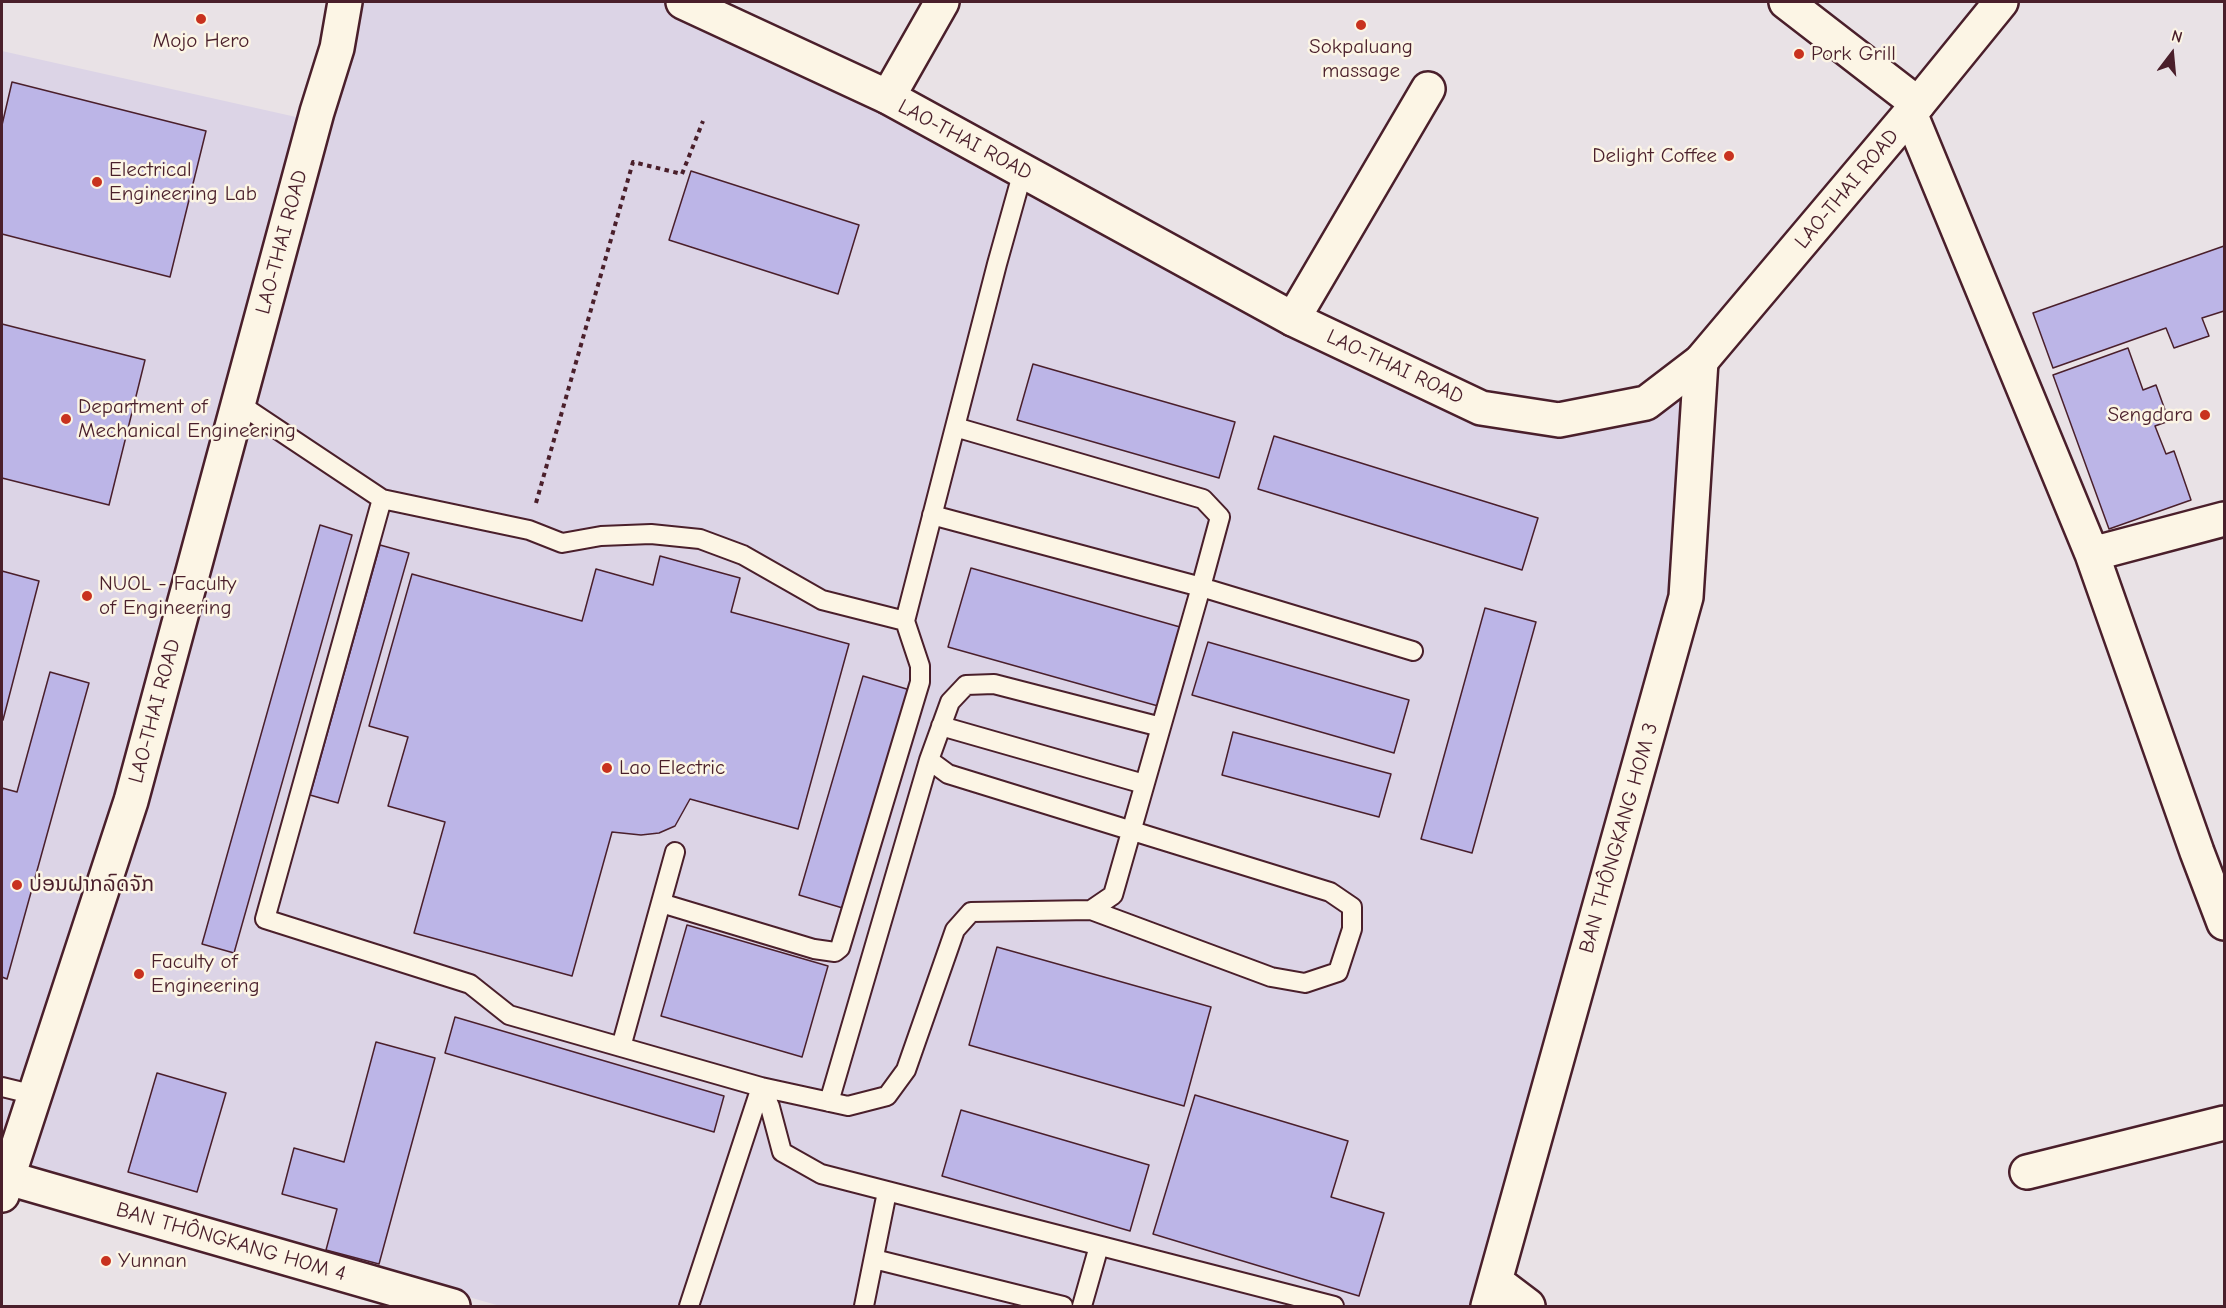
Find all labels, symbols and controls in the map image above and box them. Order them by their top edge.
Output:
marker: Mojo Hero [194,12,208,26]
marker: Sokpaluang massage [1354,18,1368,32]
north arrow [2142,24,2202,84]
text: N [2169,27,2184,47]
place label: Mojo Hero [153,28,249,54]
place label: Sokpaluang massage [1309,34,1413,84]
place label: Pork Grill [1811,41,1896,67]
marker: Pork Grill [1792,47,1806,61]
street label: LAO-THAI ROAD [894,94,1036,186]
street label: LAO-THAI ROAD [1790,124,1904,254]
place label: Delight Coffee [1592,143,1717,169]
marker: Delight Coffee [1722,149,1736,163]
place label: Electrical Engineering Lab [109,157,257,207]
street label: LAO-THAI ROAD [251,167,313,317]
marker: Electrical Engineering Lab [90,175,104,189]
street label: LAO-THAI ROAD [1322,324,1468,410]
place label: Department of Mechanical Engineering [78,394,296,444]
place label: Sengdara [2107,402,2193,428]
marker: Sengdara [2198,408,2212,422]
marker: Department of Mechanical Engineering [59,412,73,426]
place label: NUOL - Faculty of Engineering [99,571,236,621]
marker: NUOL - Faculty of Engineering [80,589,94,603]
street label: LAO-THAI ROAD [124,636,186,786]
street label: BAN THÔNGKANG HOM 3 [1574,720,1664,956]
place label: Lao Electric [619,755,725,781]
marker: Lao Electric [600,761,614,775]
place label: ບ່ອນຝາກລົດຈັກ [29,872,154,898]
marker: ບ່ອນຝາກລົດຈັກ [10,878,24,892]
place label: Faculty of Engineering [151,949,260,999]
marker: Faculty of Engineering [132,967,146,981]
street label: BAN THÔNGKANG HOM 4 [113,1197,349,1287]
place label: Yunnan [118,1248,187,1274]
marker: Yunnan [99,1254,113,1268]

